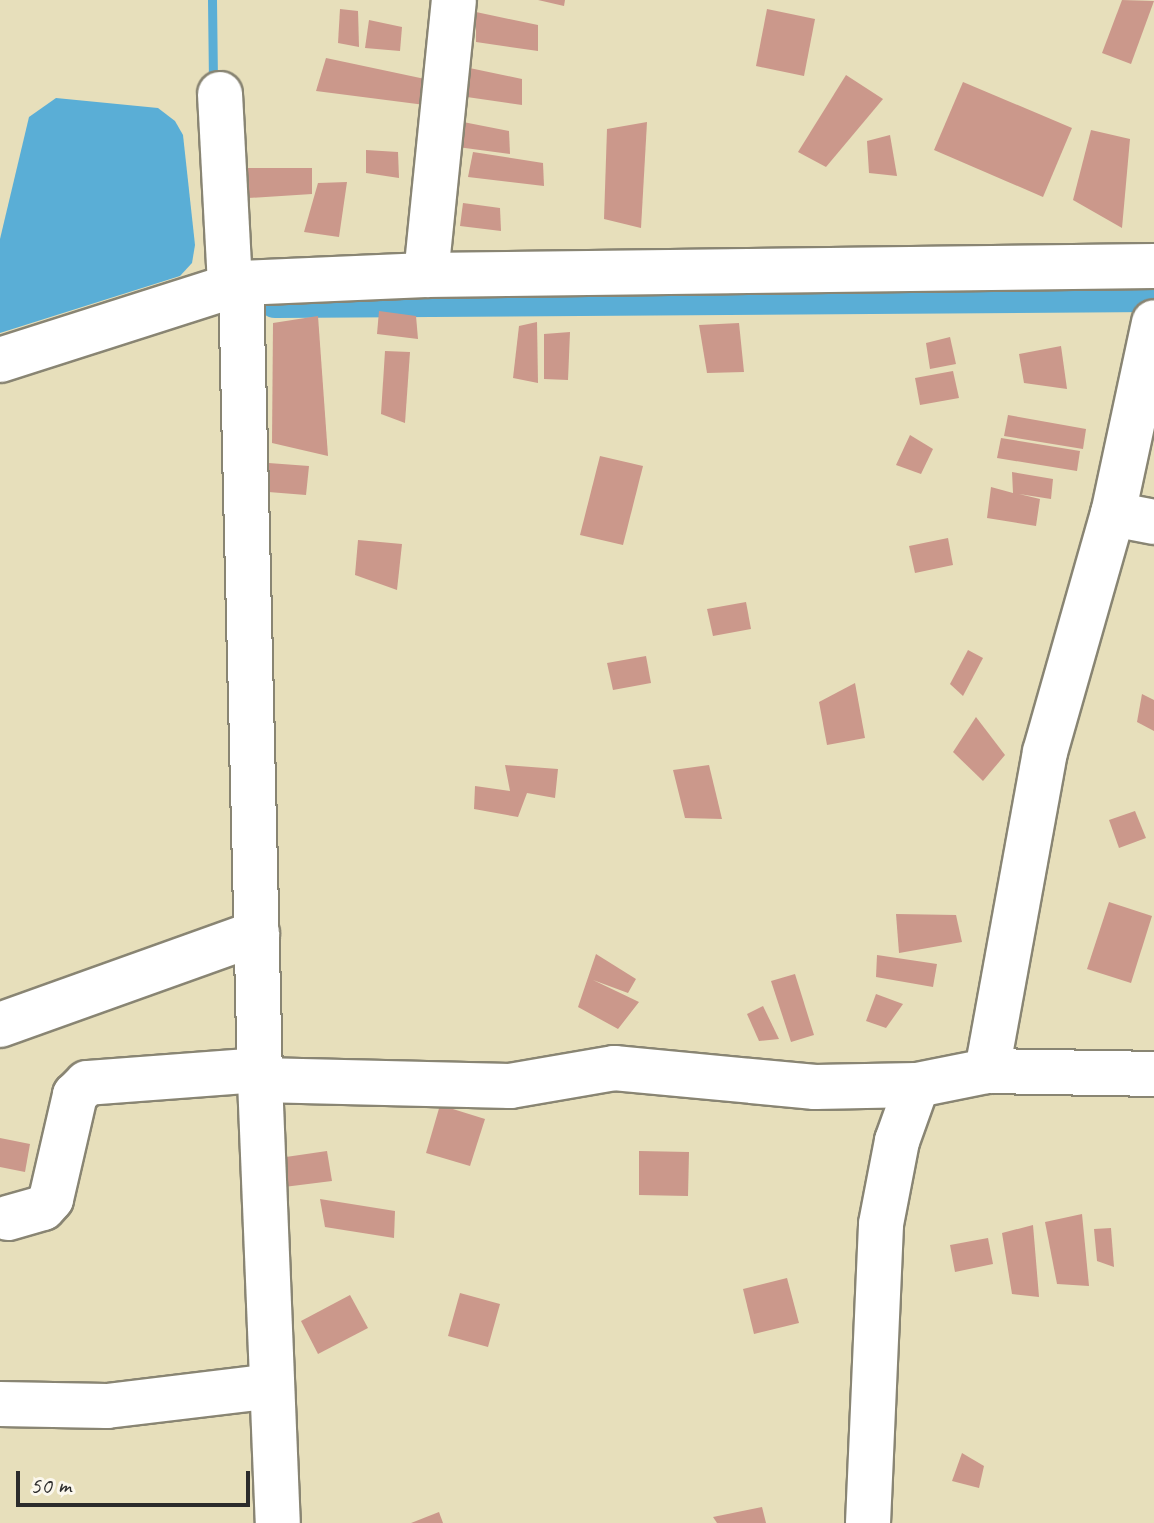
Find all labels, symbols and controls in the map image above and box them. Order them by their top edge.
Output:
scale bar [20,1455,254,1505]
text: 50 m [30,1470,71,1500]

